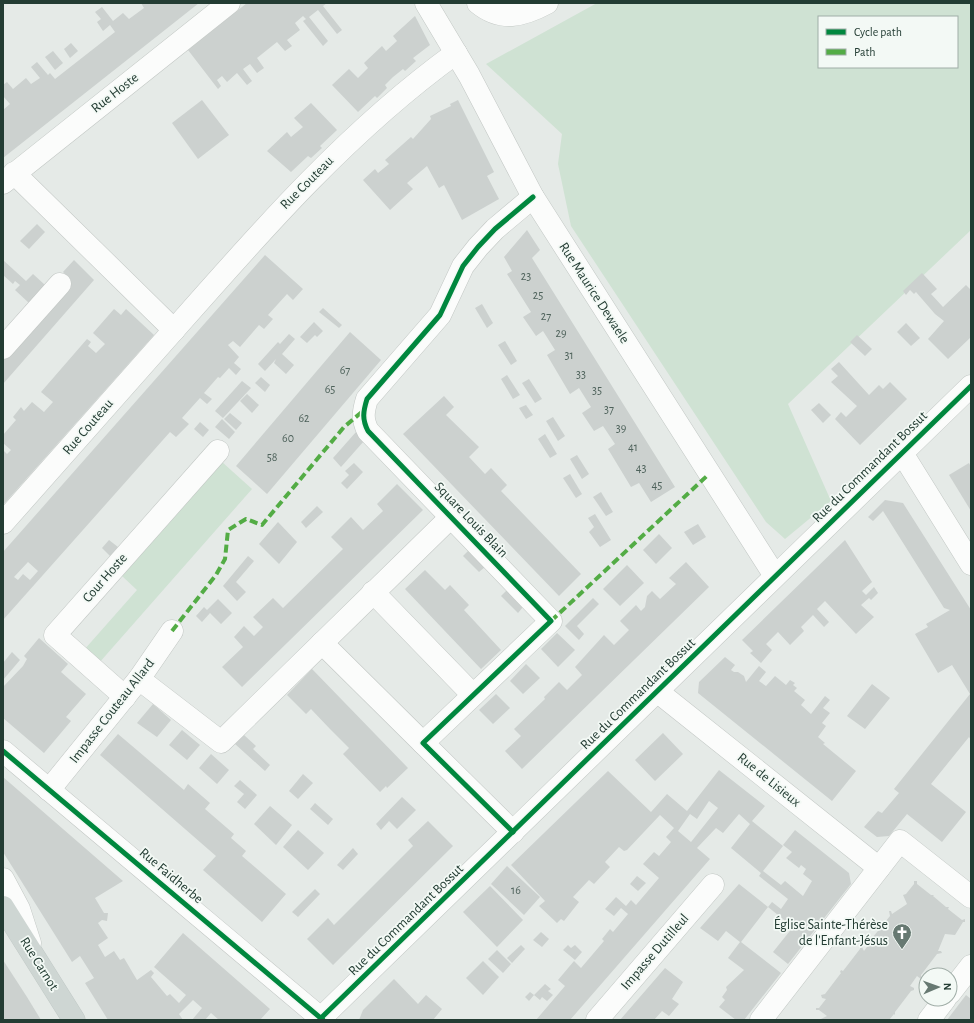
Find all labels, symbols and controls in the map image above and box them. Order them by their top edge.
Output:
legend [818,16,958,68]
text: Cycle path [854,26,902,39]
text: Path [854,46,876,58]
street label: Rue Hoste [89,70,141,116]
street label: Rue Couteau [278,154,336,212]
street label: Rue Maurice Dewaele [556,240,632,346]
house number: 23 [521,270,531,282]
house number: 25 [533,289,543,301]
house number: 27 [541,310,551,322]
house number: 29 [555,327,567,339]
house number: 31 [564,349,574,361]
house number: 67 [340,364,350,376]
house number: 33 [576,368,586,380]
house number: 65 [325,383,335,395]
house number: 35 [592,384,602,396]
street label: Rue Couteau [60,396,116,458]
house number: 37 [604,403,614,415]
street label: Rue du Commandant Bossut [810,408,930,525]
house number: 62 [298,412,310,424]
house number: 39 [616,422,627,434]
house number: 60 [282,432,294,444]
house number: 41 [628,441,638,453]
house number: 58 [267,451,278,463]
house number: 43 [636,462,646,474]
house number: 45 [652,479,662,491]
street label: Square Louis Blain [432,480,510,560]
street label: Cour Hoste [80,551,130,605]
street label: Rue du Commandant Bossut [578,635,698,752]
street label: Impasse Couteau Allard [67,656,157,766]
street label: Rue de Lisieux [735,750,803,810]
street label: Rue Faidherbe [137,846,205,906]
street label: Rue du Commandant Bossut [346,861,466,978]
house number: 16 [511,884,521,896]
street label: Impasse Dutilleul [618,911,692,993]
place label: Église Sainte-Thérèse de l'Enfant-Jésus [774,915,888,948]
church icon: Église Sainte-Thérèse de l'Enfant-Jésus [891,922,913,950]
street label: Rue Carnot [17,935,61,994]
north arrow [918,967,958,1007]
text: N [942,983,953,991]

